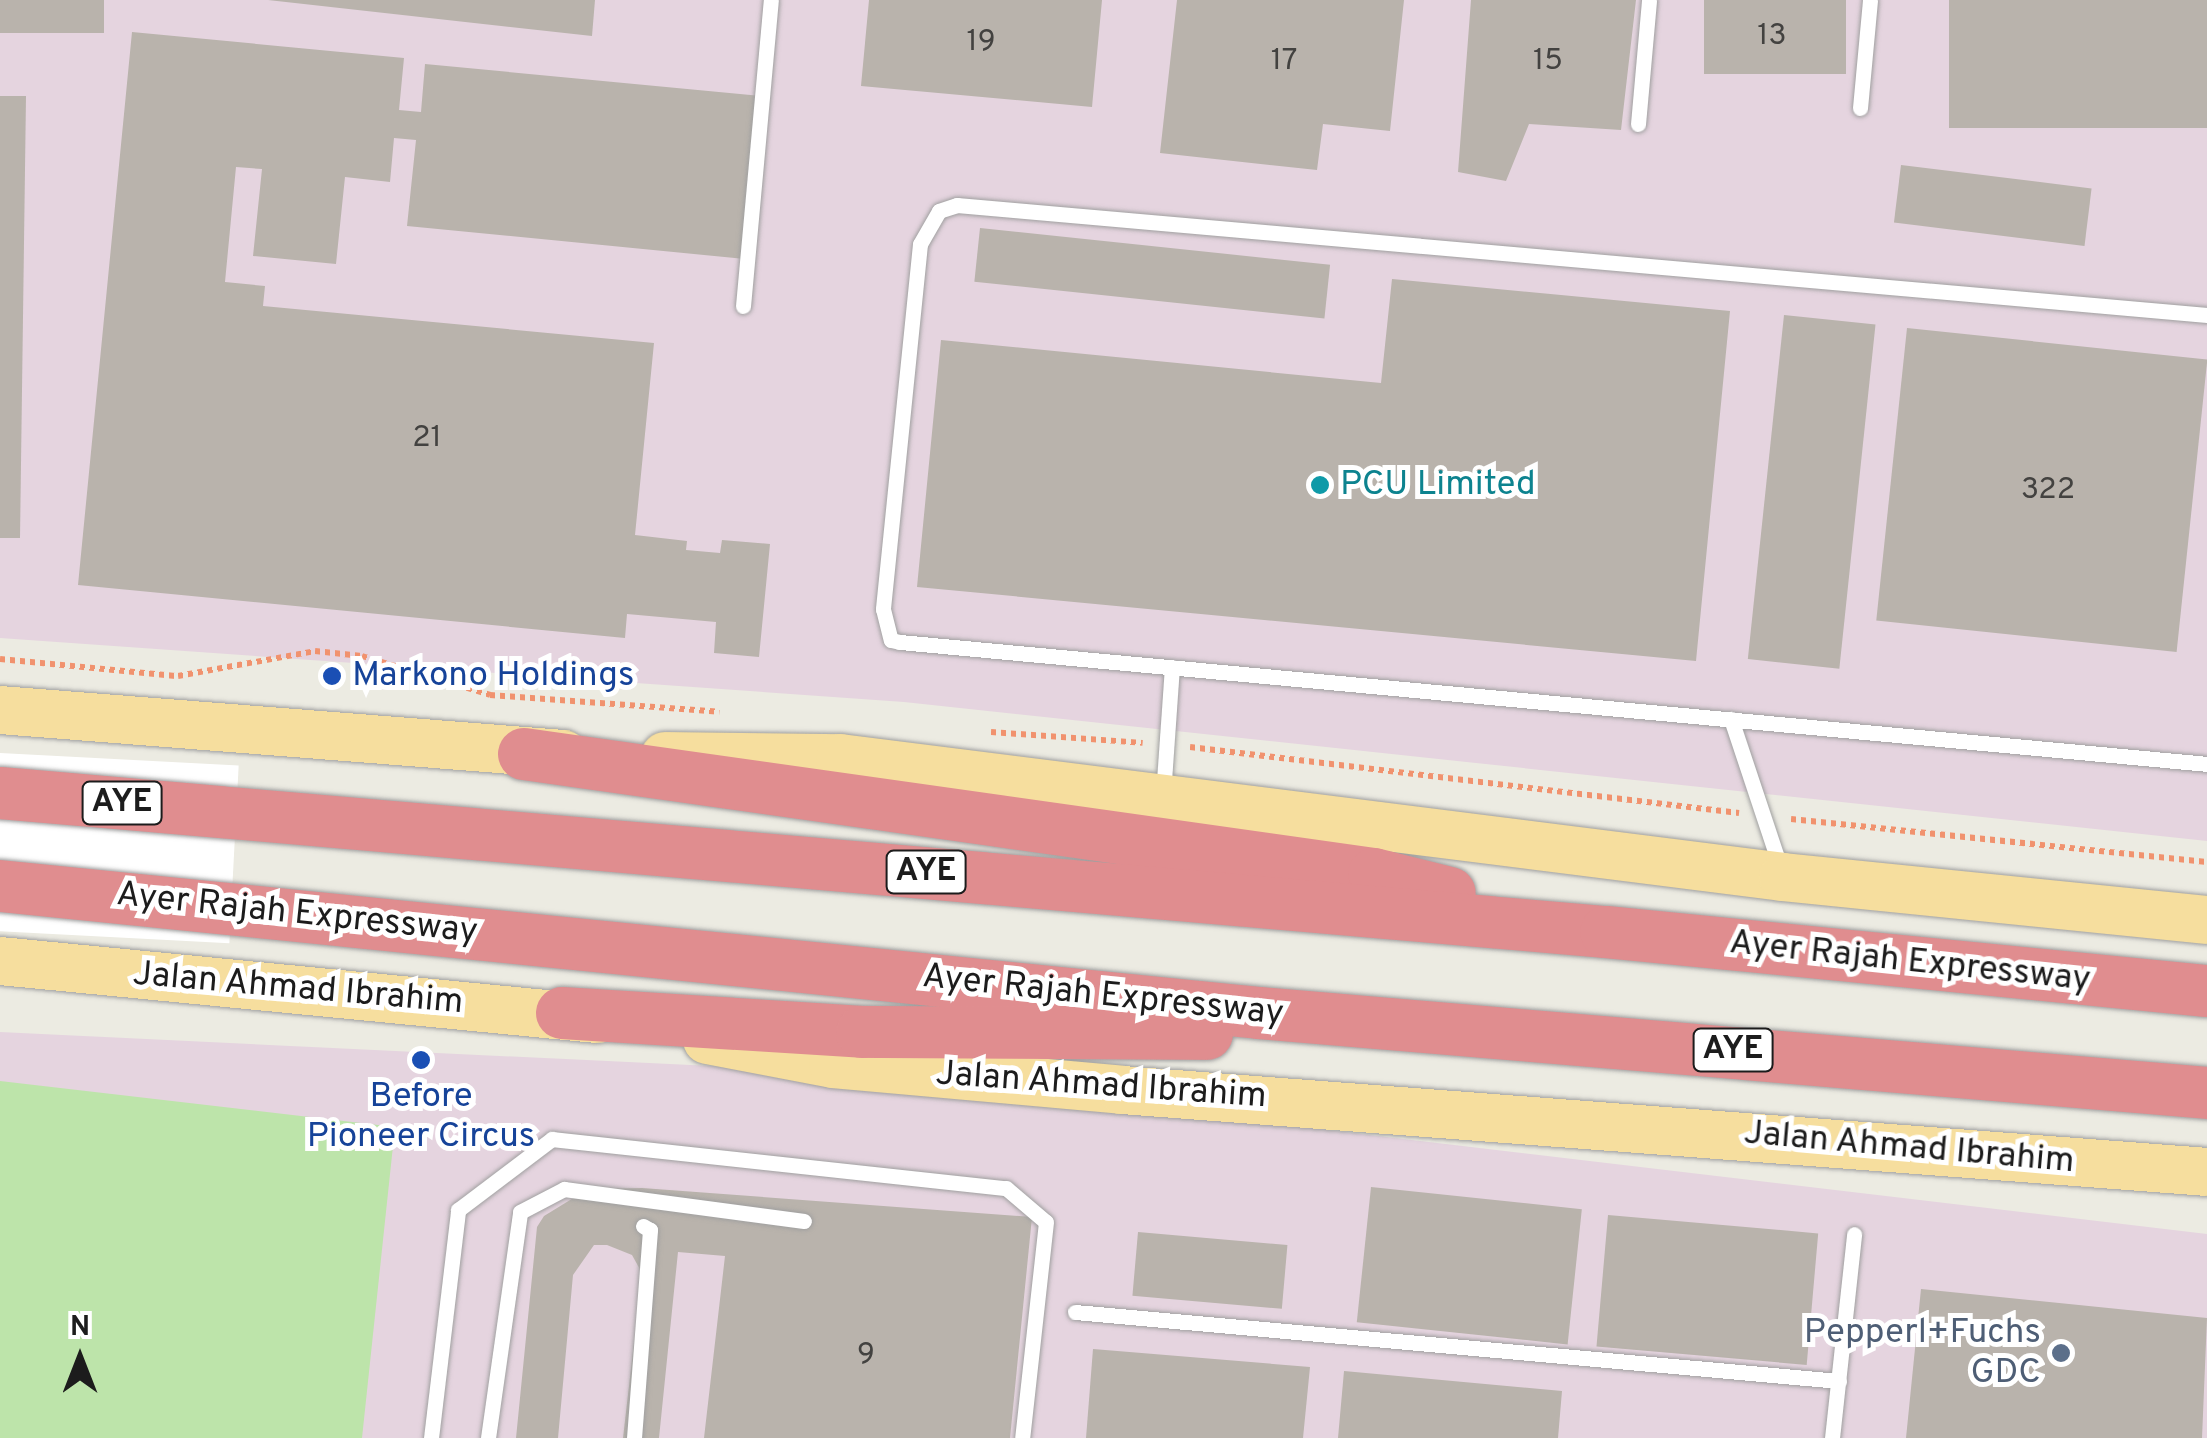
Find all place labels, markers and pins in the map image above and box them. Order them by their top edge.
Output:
place label: PCU Limited [1340,464,1536,506]
marker: PCU Limited [1309,474,1331,496]
place label: Markono Holdings [352,655,634,697]
marker: Markono Holdings [321,665,343,687]
marker: Before Pioneer Circus [410,1049,432,1071]
place label: Before Pioneer Circus [307,1076,535,1158]
place label: Pepperl+Fuchs GDC [1804,1312,2041,1394]
marker: Pepperl+Fuchs GDC [2050,1342,2072,1364]

